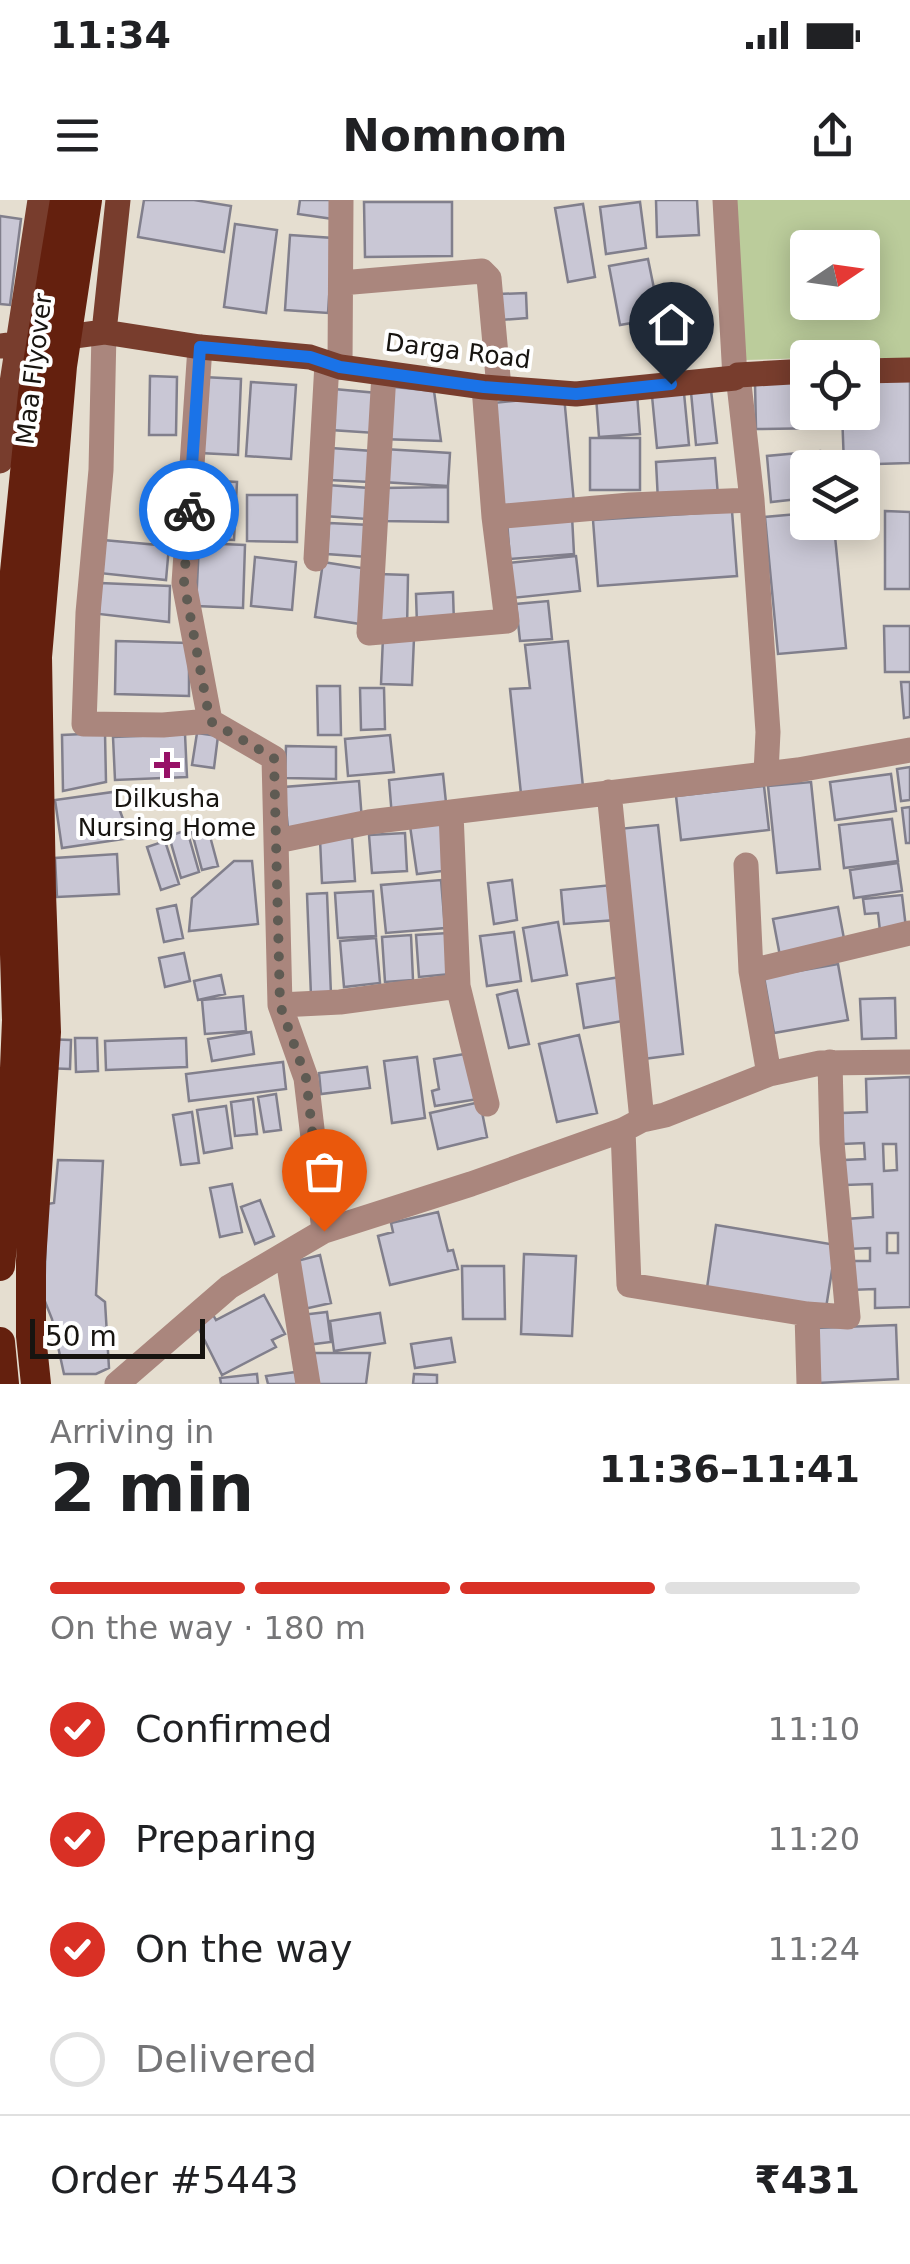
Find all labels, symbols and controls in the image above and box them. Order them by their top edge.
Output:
text: 11:34 [50,13,171,57]
icon: menu [50,108,105,163]
icon: share [805,108,860,163]
text: Nomnom [342,109,568,162]
north arrow [790,230,880,320]
map controls [790,230,880,540]
pin [629,282,714,385]
street label: Maa Flyover [10,291,58,446]
icon: home [644,297,699,352]
street label: Darga Road [384,328,532,374]
button: locate [790,340,880,430]
button: layers [790,450,880,540]
courier [139,460,239,560]
icon: bike [162,483,217,538]
marker: Dilkusha Nursing Home [154,752,180,778]
place label: Dilkusha Nursing Home [78,784,256,842]
pin [282,1129,367,1232]
icon: bag [297,1144,352,1199]
scale bar [30,1314,205,1358]
text: 50 m [45,1320,117,1353]
text: Arriving in [50,1413,214,1451]
text: 11:36–11:41 [599,1447,860,1491]
text: 2 min [50,1451,254,1526]
text: On the way · 180 m [50,1609,366,1647]
icon: check [50,1702,105,1757]
text: Confirmed [135,1707,332,1751]
text: 11:10 [768,1710,860,1748]
icon: check [50,1812,105,1867]
text: Preparing [135,1817,317,1861]
text: 11:20 [768,1820,860,1858]
icon: check [50,1922,105,1977]
text: On the way [135,1927,352,1971]
text: 11:24 [768,1930,860,1968]
text: Delivered [135,2037,317,2081]
text: Order #5443 [50,2158,299,2202]
text: ₹431 [754,2158,860,2202]

